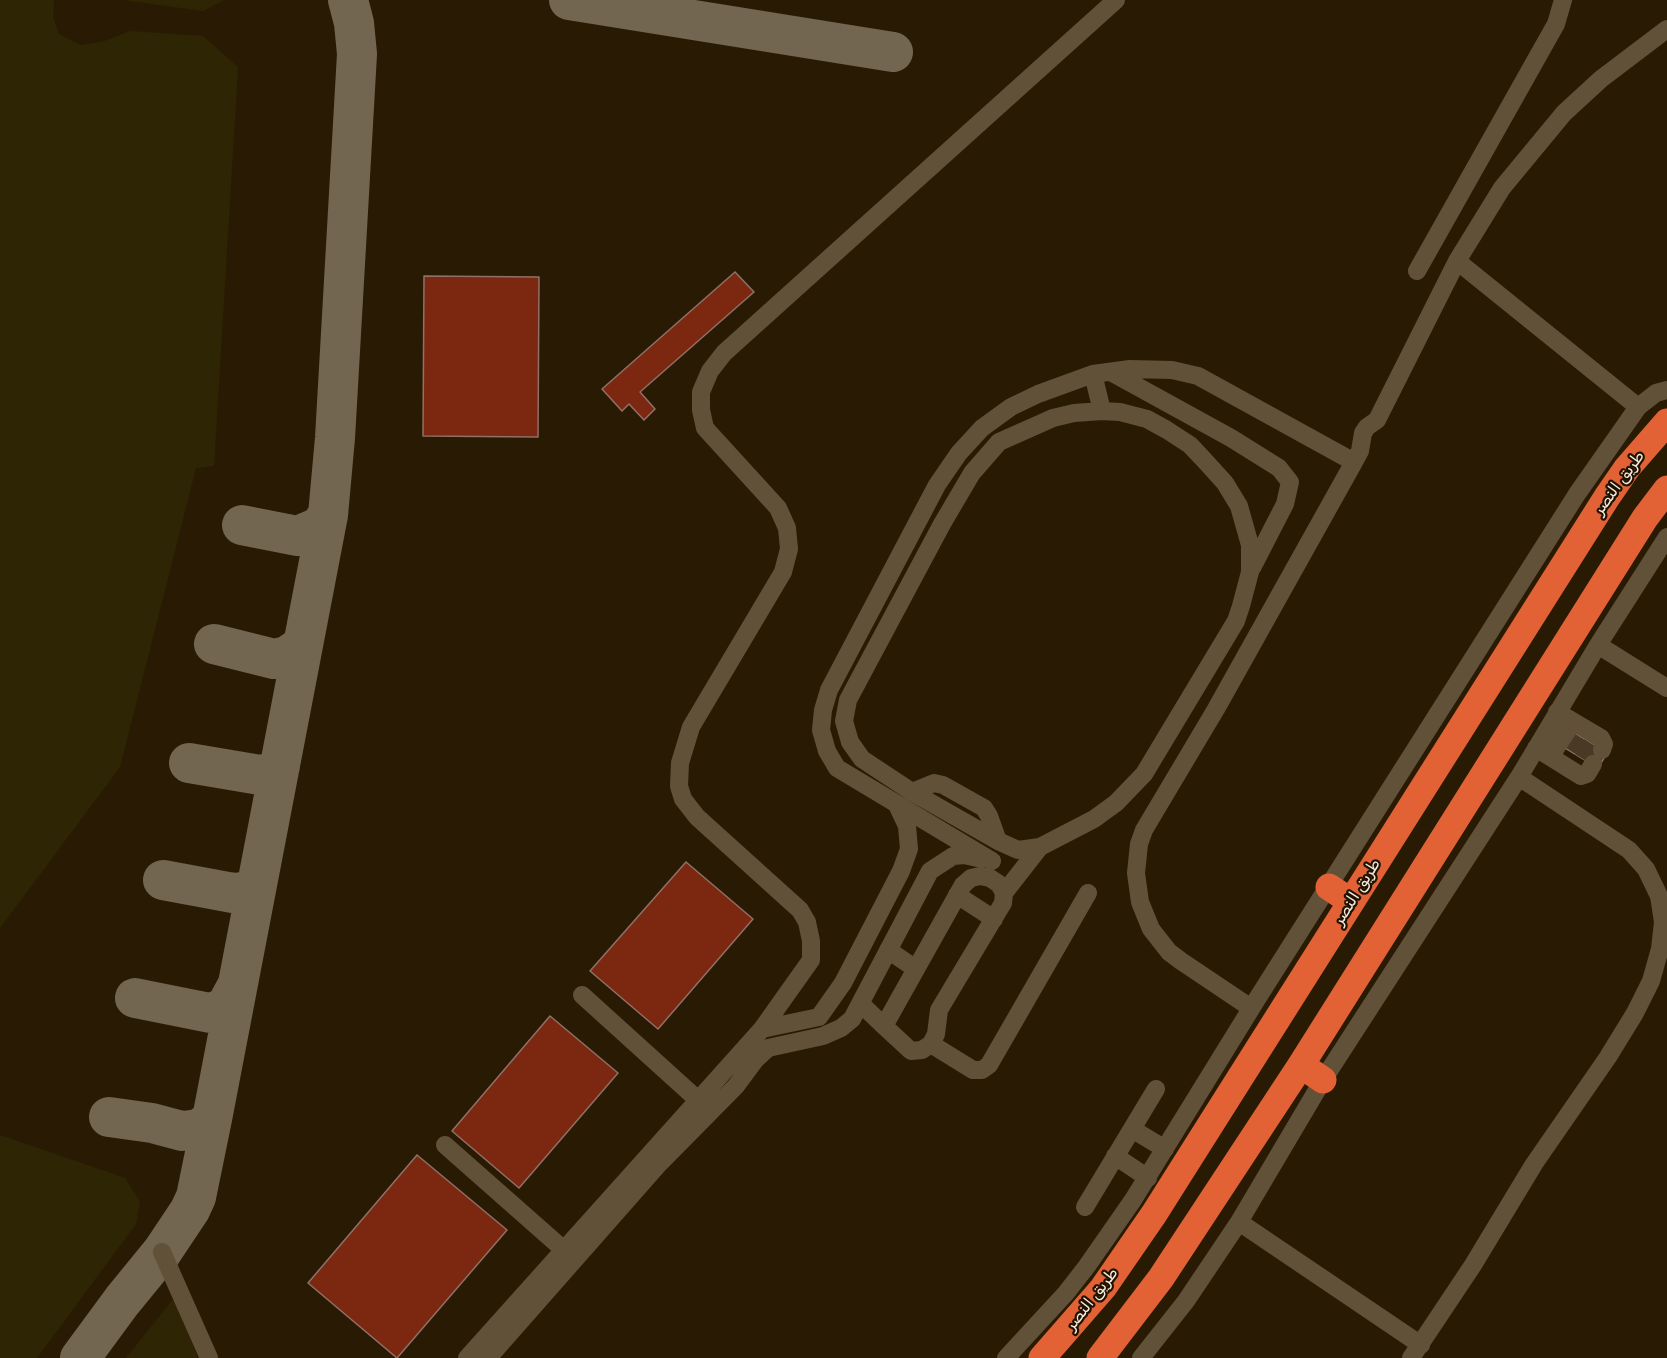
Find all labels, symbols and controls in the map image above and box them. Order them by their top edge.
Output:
street label: طريق النصر [1589,447,1649,519]
street label: طريق النصر [1329,855,1385,929]
street label: طريق النصر [1062,1264,1122,1334]

